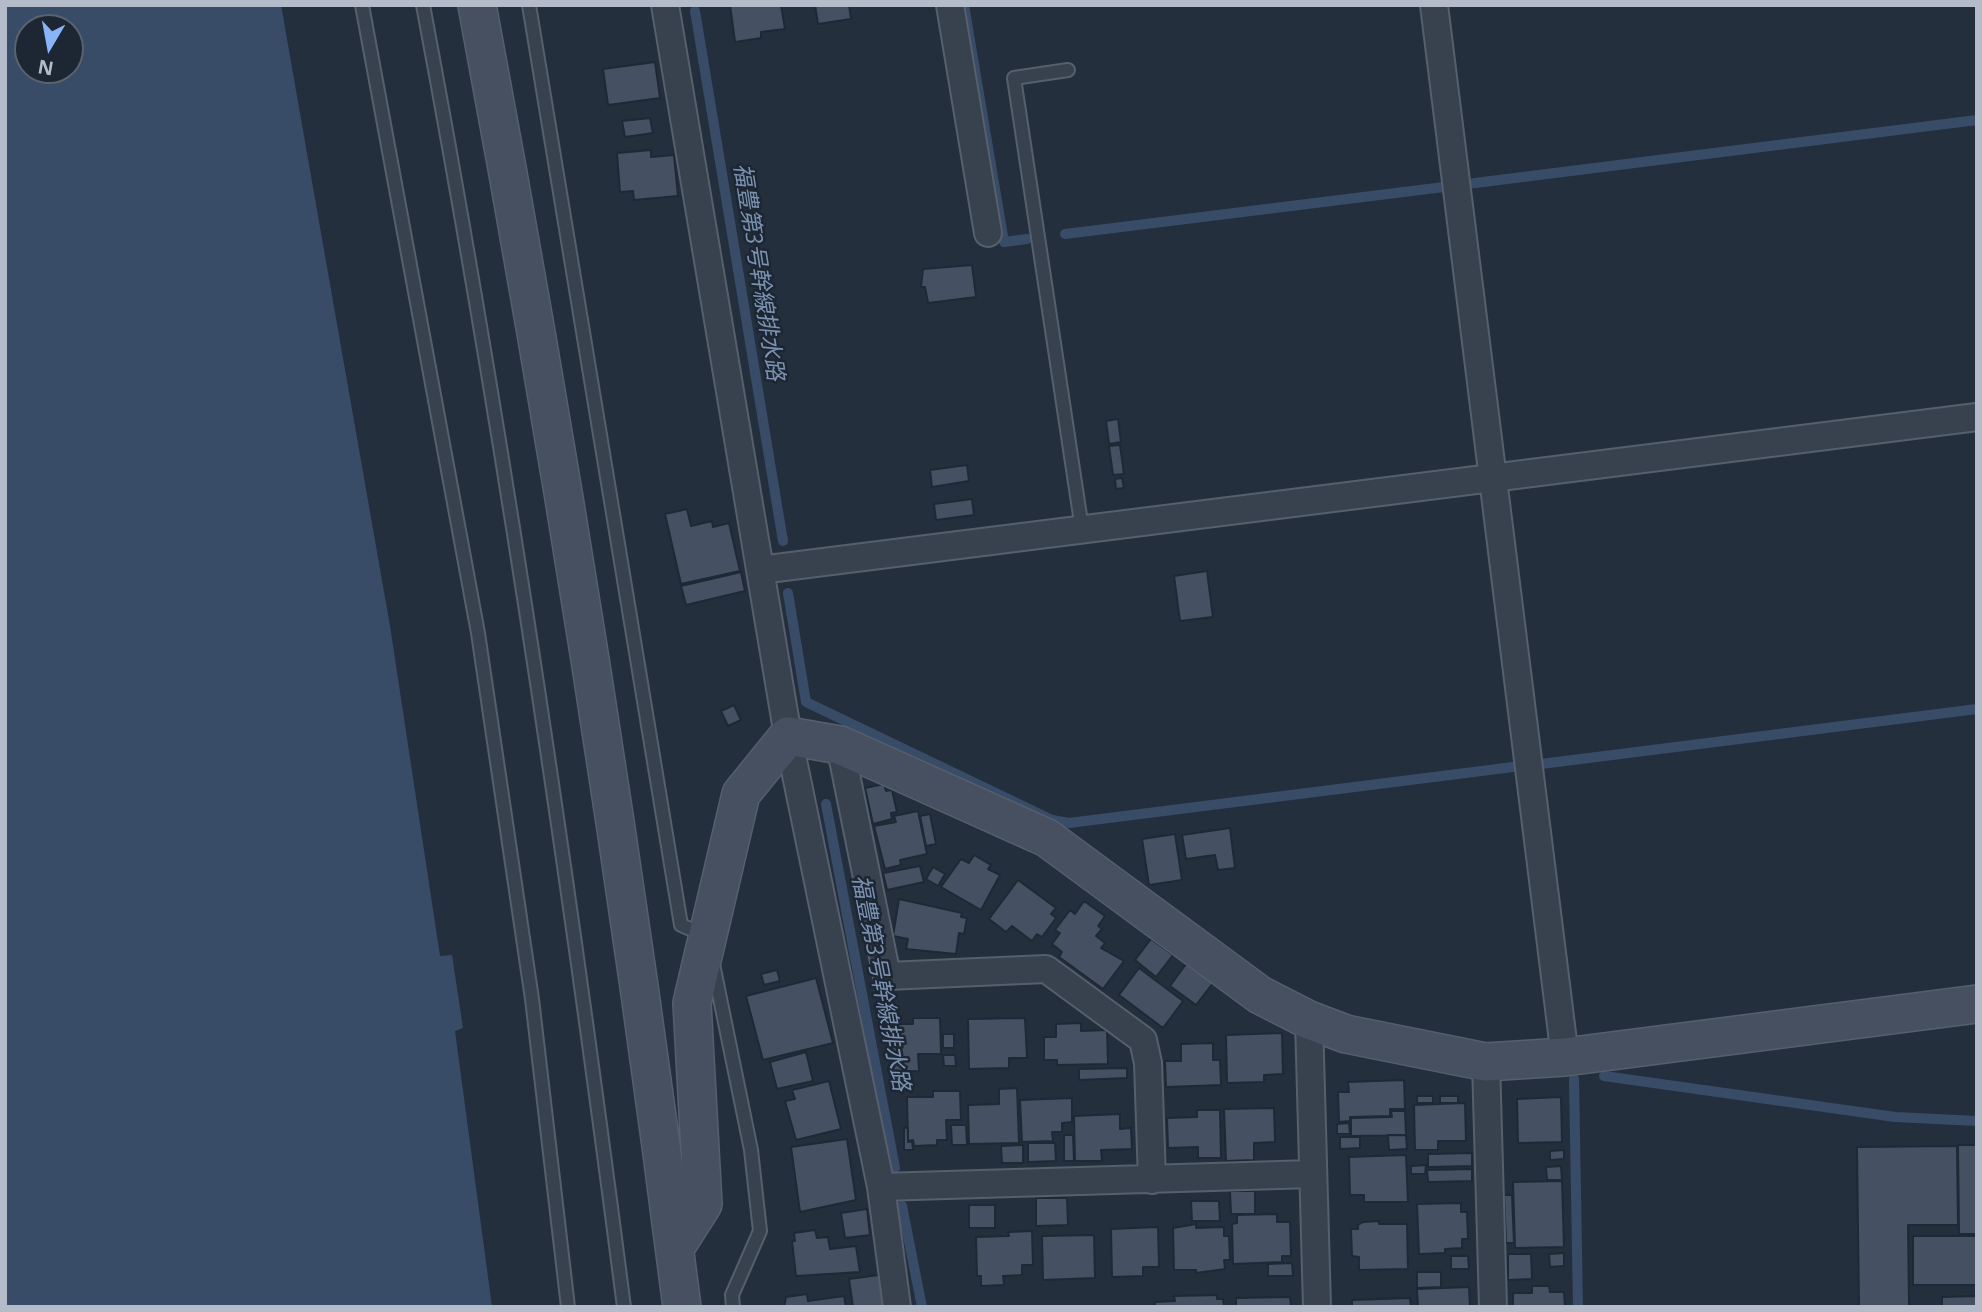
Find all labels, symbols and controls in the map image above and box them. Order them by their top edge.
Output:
north arrow [14,14,84,84]
text: N [36,54,56,82]
water label: 福豊第3号幹線排水路 [727,161,789,383]
water label: 福豊第3号幹線排水路 [845,873,915,1093]

